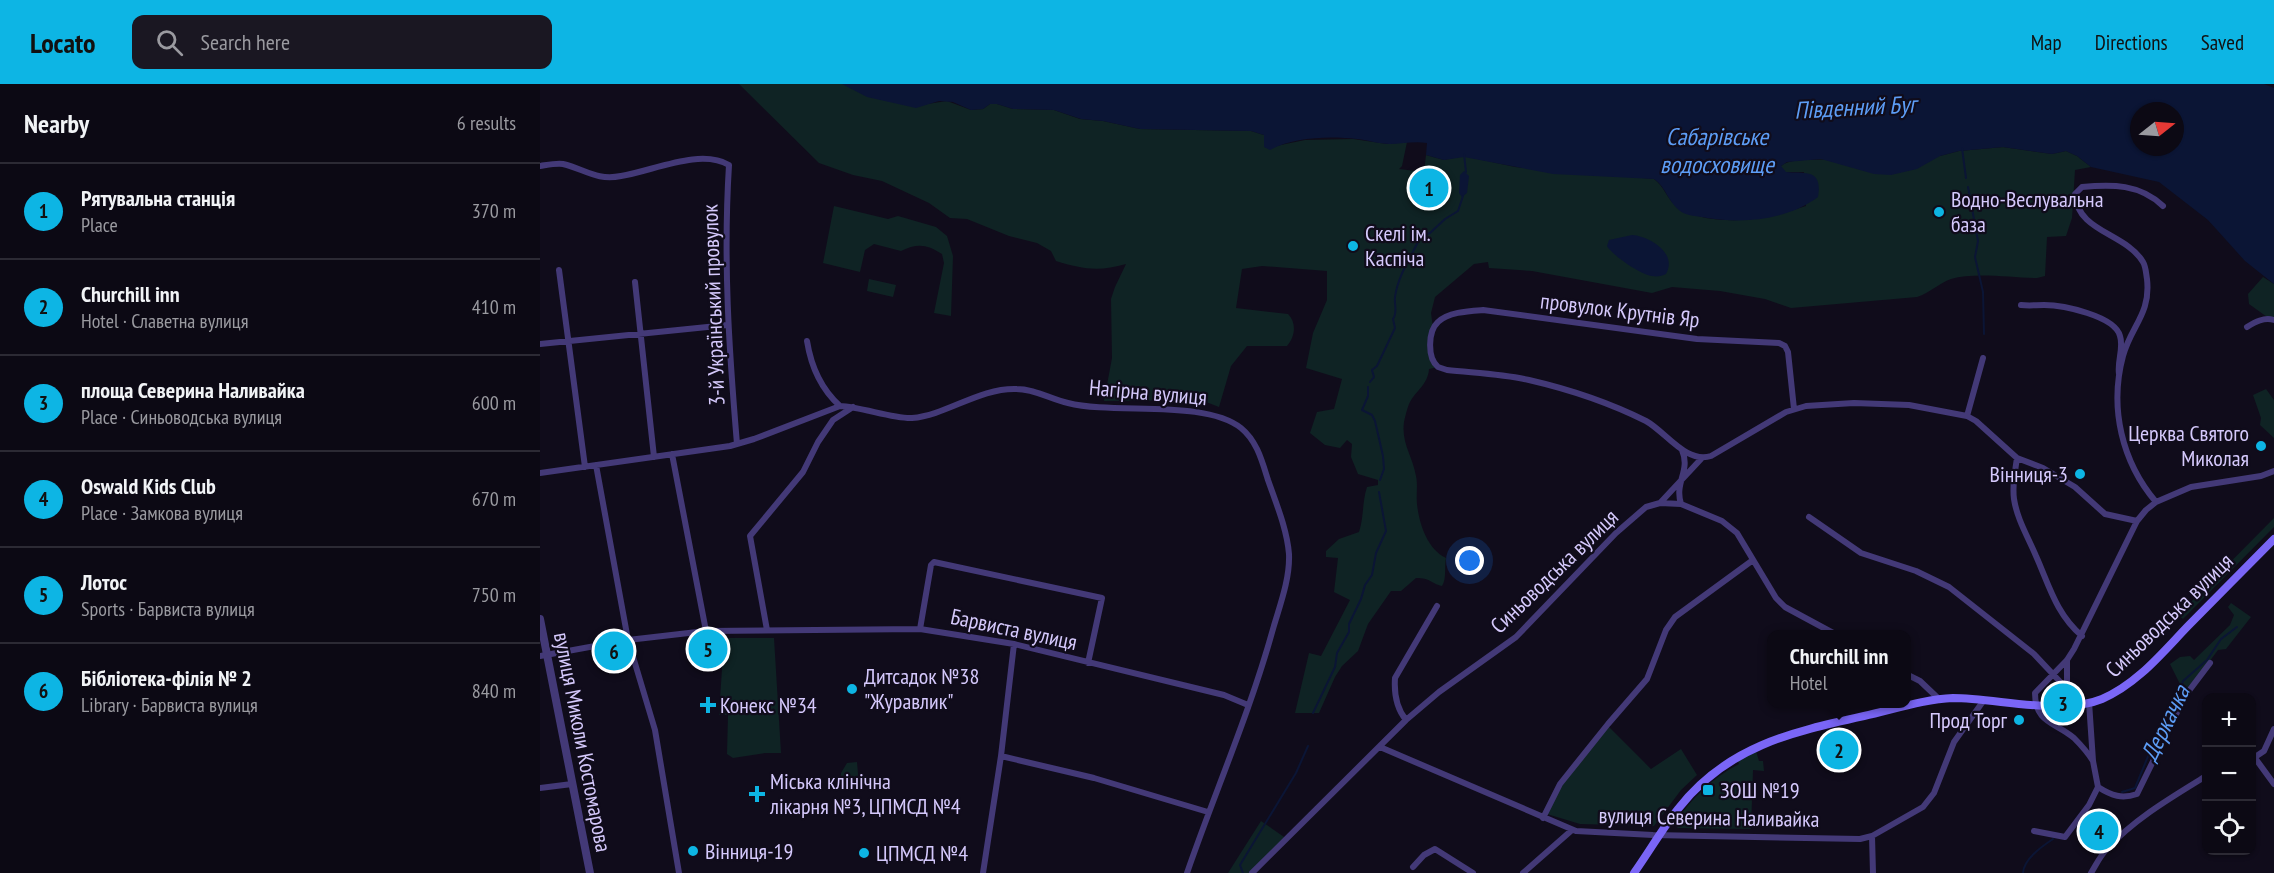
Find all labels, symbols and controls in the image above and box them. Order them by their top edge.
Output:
search box [132,15,552,69]
text: Locato [30,24,96,61]
icon: search [153,26,186,59]
text: Search here [201,28,290,56]
text: Map [2031,29,2062,56]
text: Directions [2095,29,2168,56]
text: Saved [2201,29,2244,56]
water label: Південний Буг [1793,88,1920,126]
north arrow [2130,102,2184,156]
text: Nearby [24,107,89,140]
text: 6 results [457,110,516,136]
water label: Сабарівське водосховище [1660,121,1776,180]
pin: 1 [1410,166,1448,210]
text: Рятувальна станція [81,184,235,212]
place label: Водно-Веслувальна база [1951,185,2103,238]
text: 1 [39,198,48,224]
text: 370 m [472,198,516,224]
street label: 3-й Український провулок [695,203,731,406]
marker: Водно-Веслувальна база [1932,205,1946,219]
text: Place [81,212,118,238]
place label: Скелі ім. Каспіча [1365,219,1431,272]
marker: Скелі ім. Каспіча [1346,239,1360,253]
text: Churchill inn [81,280,180,308]
street label: провулок Крутнів Яр [1539,286,1701,334]
text: 2 [39,294,48,320]
text: 410 m [472,294,516,320]
text: Hotel · Славетна вулиця [81,308,248,334]
street label: Нагірна вулиця [1088,373,1208,411]
text: площа Северина Наливайка [81,376,305,404]
text: 3 [39,390,48,416]
text: 600 m [472,390,516,416]
text: Place · Синьоводська вулиця [81,404,282,430]
place label: Церква Святого Миколая [2128,419,2249,472]
marker: Церква Святого Миколая [2254,439,2268,453]
place label: Вінниця-3 [1990,460,2068,488]
marker: Вінниця-3 [2073,467,2087,481]
text: Oswald Kids Club [81,472,216,500]
text: 4 [39,486,48,512]
text: 670 m [472,486,516,512]
text: Place · Замкова вулиця [81,500,243,526]
street label: Синьоводська вулиця [1484,503,1624,639]
your location [1455,546,1484,575]
street label: Синьоводська вулиця [2099,547,2239,683]
text: Лотос [81,568,127,596]
text: 5 [39,582,48,608]
text: 750 m [472,582,516,608]
text: Sports · Барвиста вулиця [81,596,255,622]
street label: Барвиста вулиця [948,602,1080,656]
pin: 5 [688,626,728,672]
pin: 6 [594,628,634,674]
street label: вулиця Миколи Костомарова [548,630,618,854]
popup [1767,630,1911,708]
text: Churchill inn [1790,642,1888,670]
place label: Дитсадок №38 "Журавлик" [864,662,979,715]
text: Бібліотека-філія № 2 [81,664,252,692]
text: Hotel [1790,670,1827,696]
text: 6 [39,678,48,704]
text: 840 m [472,678,516,704]
water label: Деркачка [2133,679,2197,767]
pin: 3 [2044,680,2083,726]
marker: Дитсадок №38 "Журавлик" [845,682,859,696]
place label: Конекс №34 [720,691,817,719]
text: Library · Барвиста вулиця [81,692,258,718]
map controls [2202,693,2256,855]
button: + [2202,693,2256,747]
marker: Конекс №34 [701,698,715,712]
place label: Прод Торг [1929,706,2007,734]
marker: Прод Торг [2012,713,2026,727]
pin: 2 [1820,728,1858,772]
button: − [2202,747,2256,801]
place label: Міська клінічна лікарня №3, ЦПМСД №4 [769,767,961,820]
place label: ЗОШ №19 [1720,776,1800,804]
marker: ЗОШ №19 [1701,783,1715,797]
marker: Міська клінічна лікарня №3, ЦПМСД №4 [748,785,766,803]
street label: вулиця Северина Наливайка [1598,801,1820,833]
button: locate [2202,801,2256,855]
pin: 4 [2080,808,2118,854]
place label: Вінниця-19 [705,837,793,865]
place label: ЦПМСД №4 [876,839,968,867]
marker: Вінниця-19 [686,844,700,858]
marker: ЦПМСД №4 [857,846,871,860]

